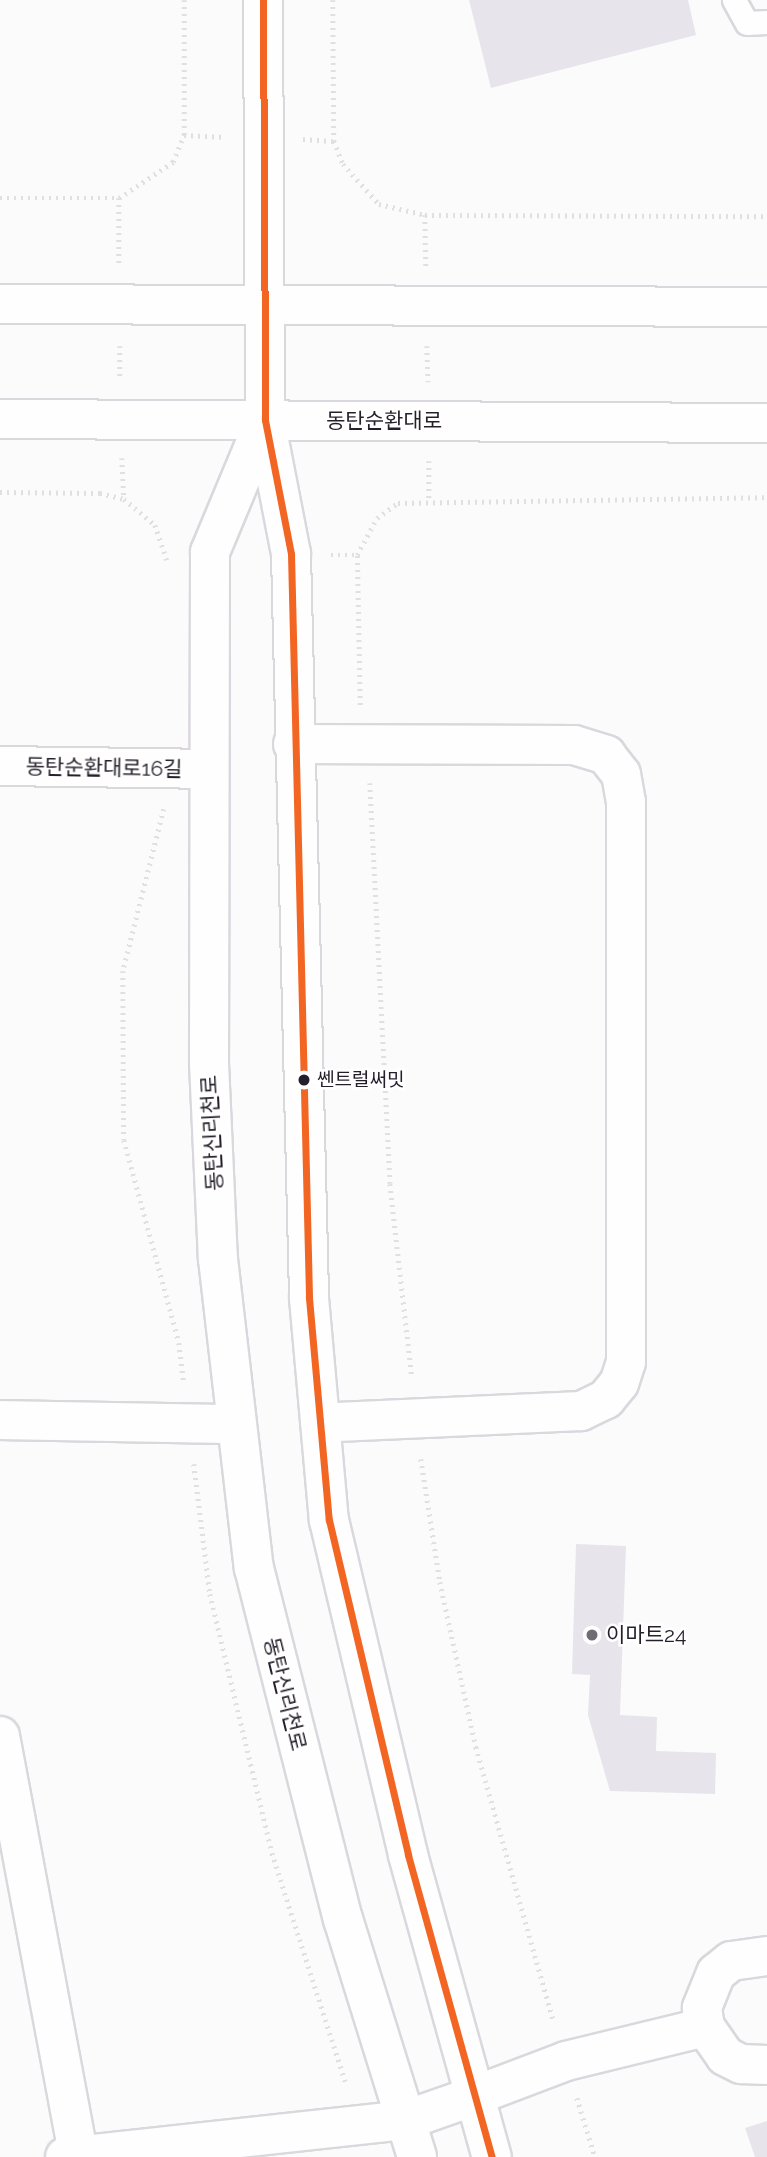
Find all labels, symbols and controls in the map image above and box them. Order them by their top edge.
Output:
street label: 동탄순환대로 [326,408,442,434]
street label: 동탄순환대로16길 [25,754,183,782]
place label: 쎈트럴써밋 [317,1069,404,1091]
marker: 쎈트럴써밋 [297,1073,311,1087]
street label: 동탄신리천로 [196,1074,228,1192]
place label: 이마트24 [606,1622,686,1648]
marker: 이마트24 [584,1627,600,1643]
street label: 동탄신리천로 [259,1635,311,1753]

